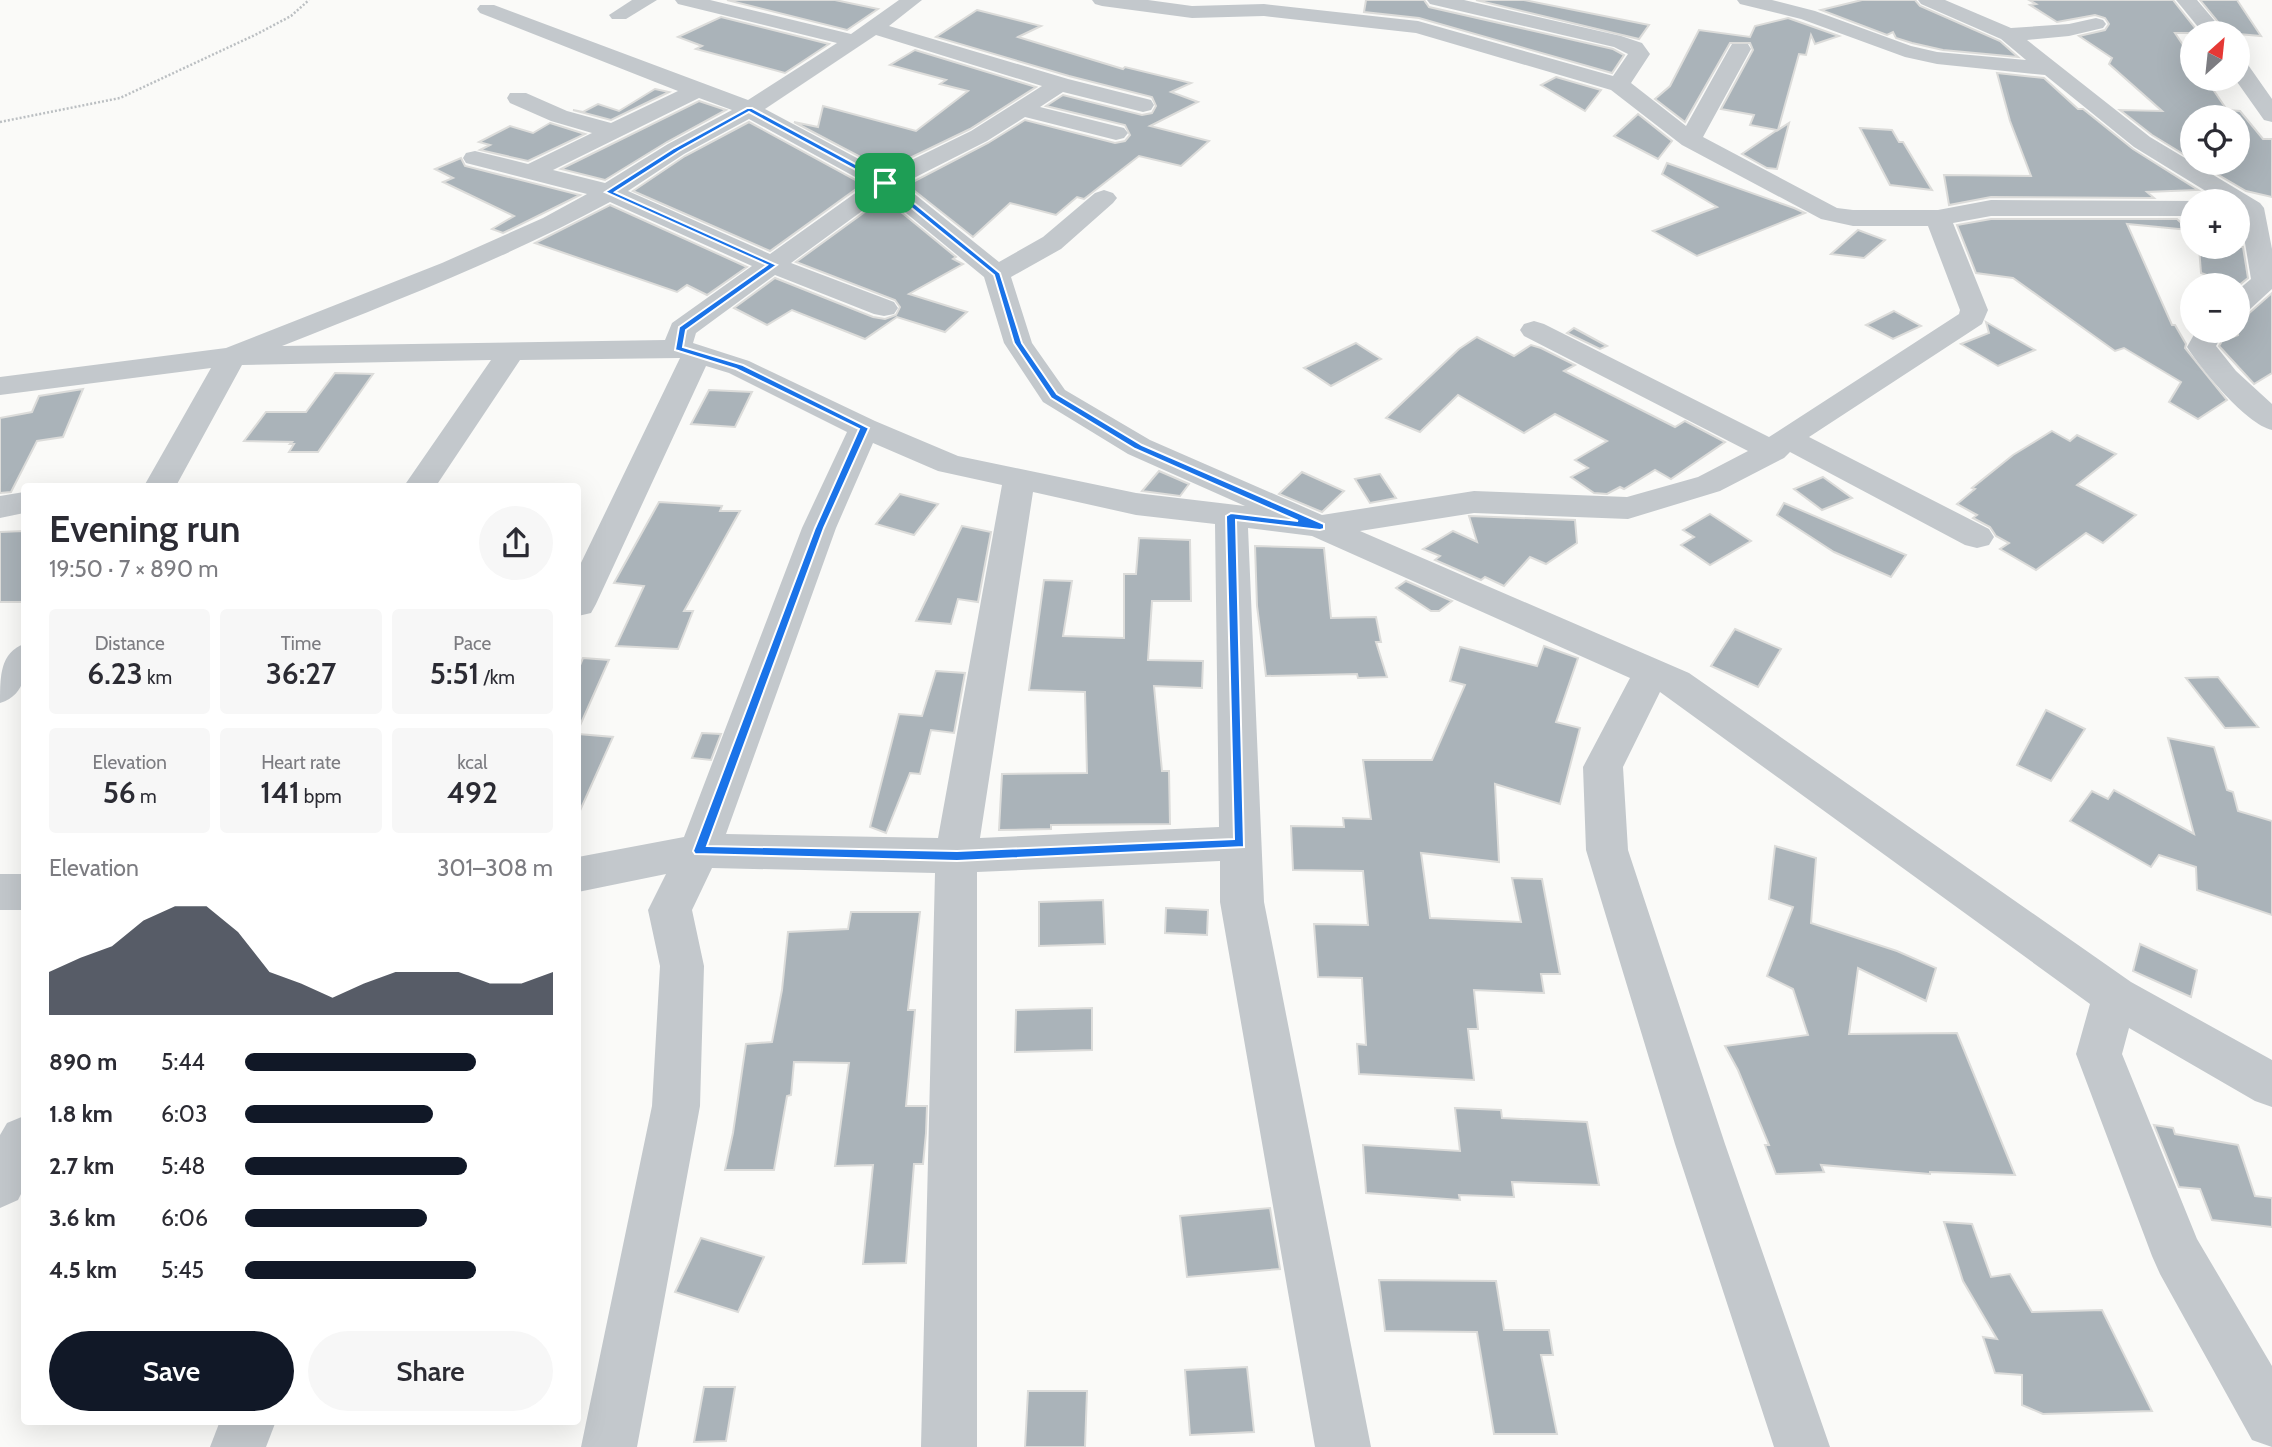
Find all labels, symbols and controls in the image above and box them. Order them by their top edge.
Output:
north arrow [2180,21,2250,91]
map controls [2180,21,2250,343]
button: locate [2180,105,2250,175]
pin [855,153,915,213]
icon: arrive [866,164,904,202]
button: + [2180,189,2250,259]
button: − [2180,273,2250,343]
text: Evening run [49,505,241,552]
button: share [479,506,553,580]
text: 19:50 · 7 × 890 m [49,555,218,583]
text: Distance [95,632,165,655]
text: Time [281,632,321,655]
text: Pace [453,632,491,655]
text: 6.23 [87,655,143,692]
text: 36:27 [266,655,336,692]
text: 5:51 [430,655,479,692]
text: km [143,666,172,689]
text: /km [479,666,515,689]
text: Elevation [93,751,167,774]
text: Heart rate [261,751,341,774]
text: kcal [457,751,487,774]
text: 56 [103,774,136,811]
text: 141 [260,774,300,811]
text: 492 [447,774,498,811]
text: m [136,785,157,808]
text: bpm [300,785,342,808]
text: Elevation [49,854,139,882]
text: 301–308 m [437,854,553,882]
text: 890 m [49,1048,117,1076]
text: 5:44 [161,1048,205,1076]
text: 1.8 km [49,1100,113,1128]
text: 6:03 [161,1100,207,1128]
text: 2.7 km [49,1152,114,1180]
text: 5:48 [161,1152,205,1180]
text: 3.6 km [49,1204,116,1232]
text: 6:06 [161,1204,208,1232]
text: 4.5 km [49,1256,117,1284]
text: 5:45 [161,1256,204,1284]
button: Save [49,1331,294,1411]
button: Share [308,1331,553,1411]

